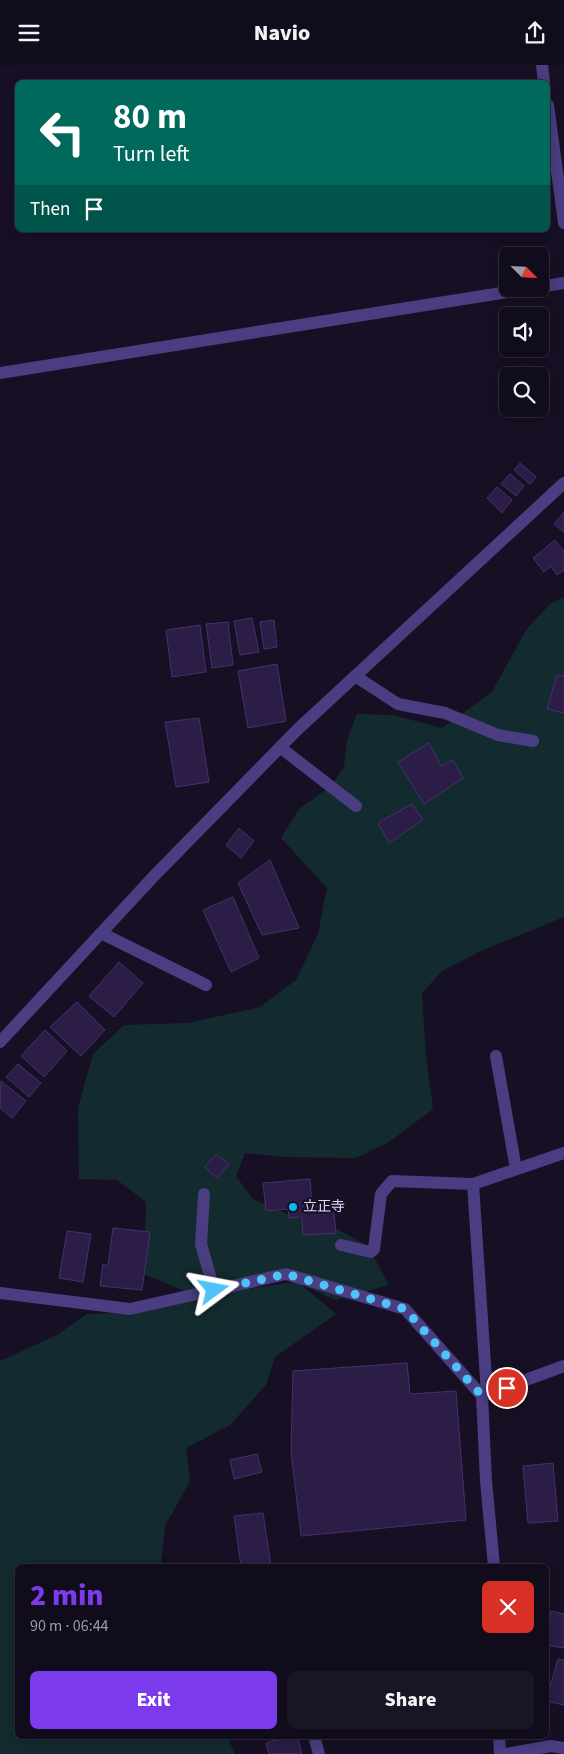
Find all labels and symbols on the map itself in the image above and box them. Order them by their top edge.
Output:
north arrow [499,247,549,297]
place label: 立正寺 [303,1197,345,1217]
marker: 立正寺 [287,1201,299,1213]
position arrow [187,1263,239,1315]
pin [486,1367,528,1409]

